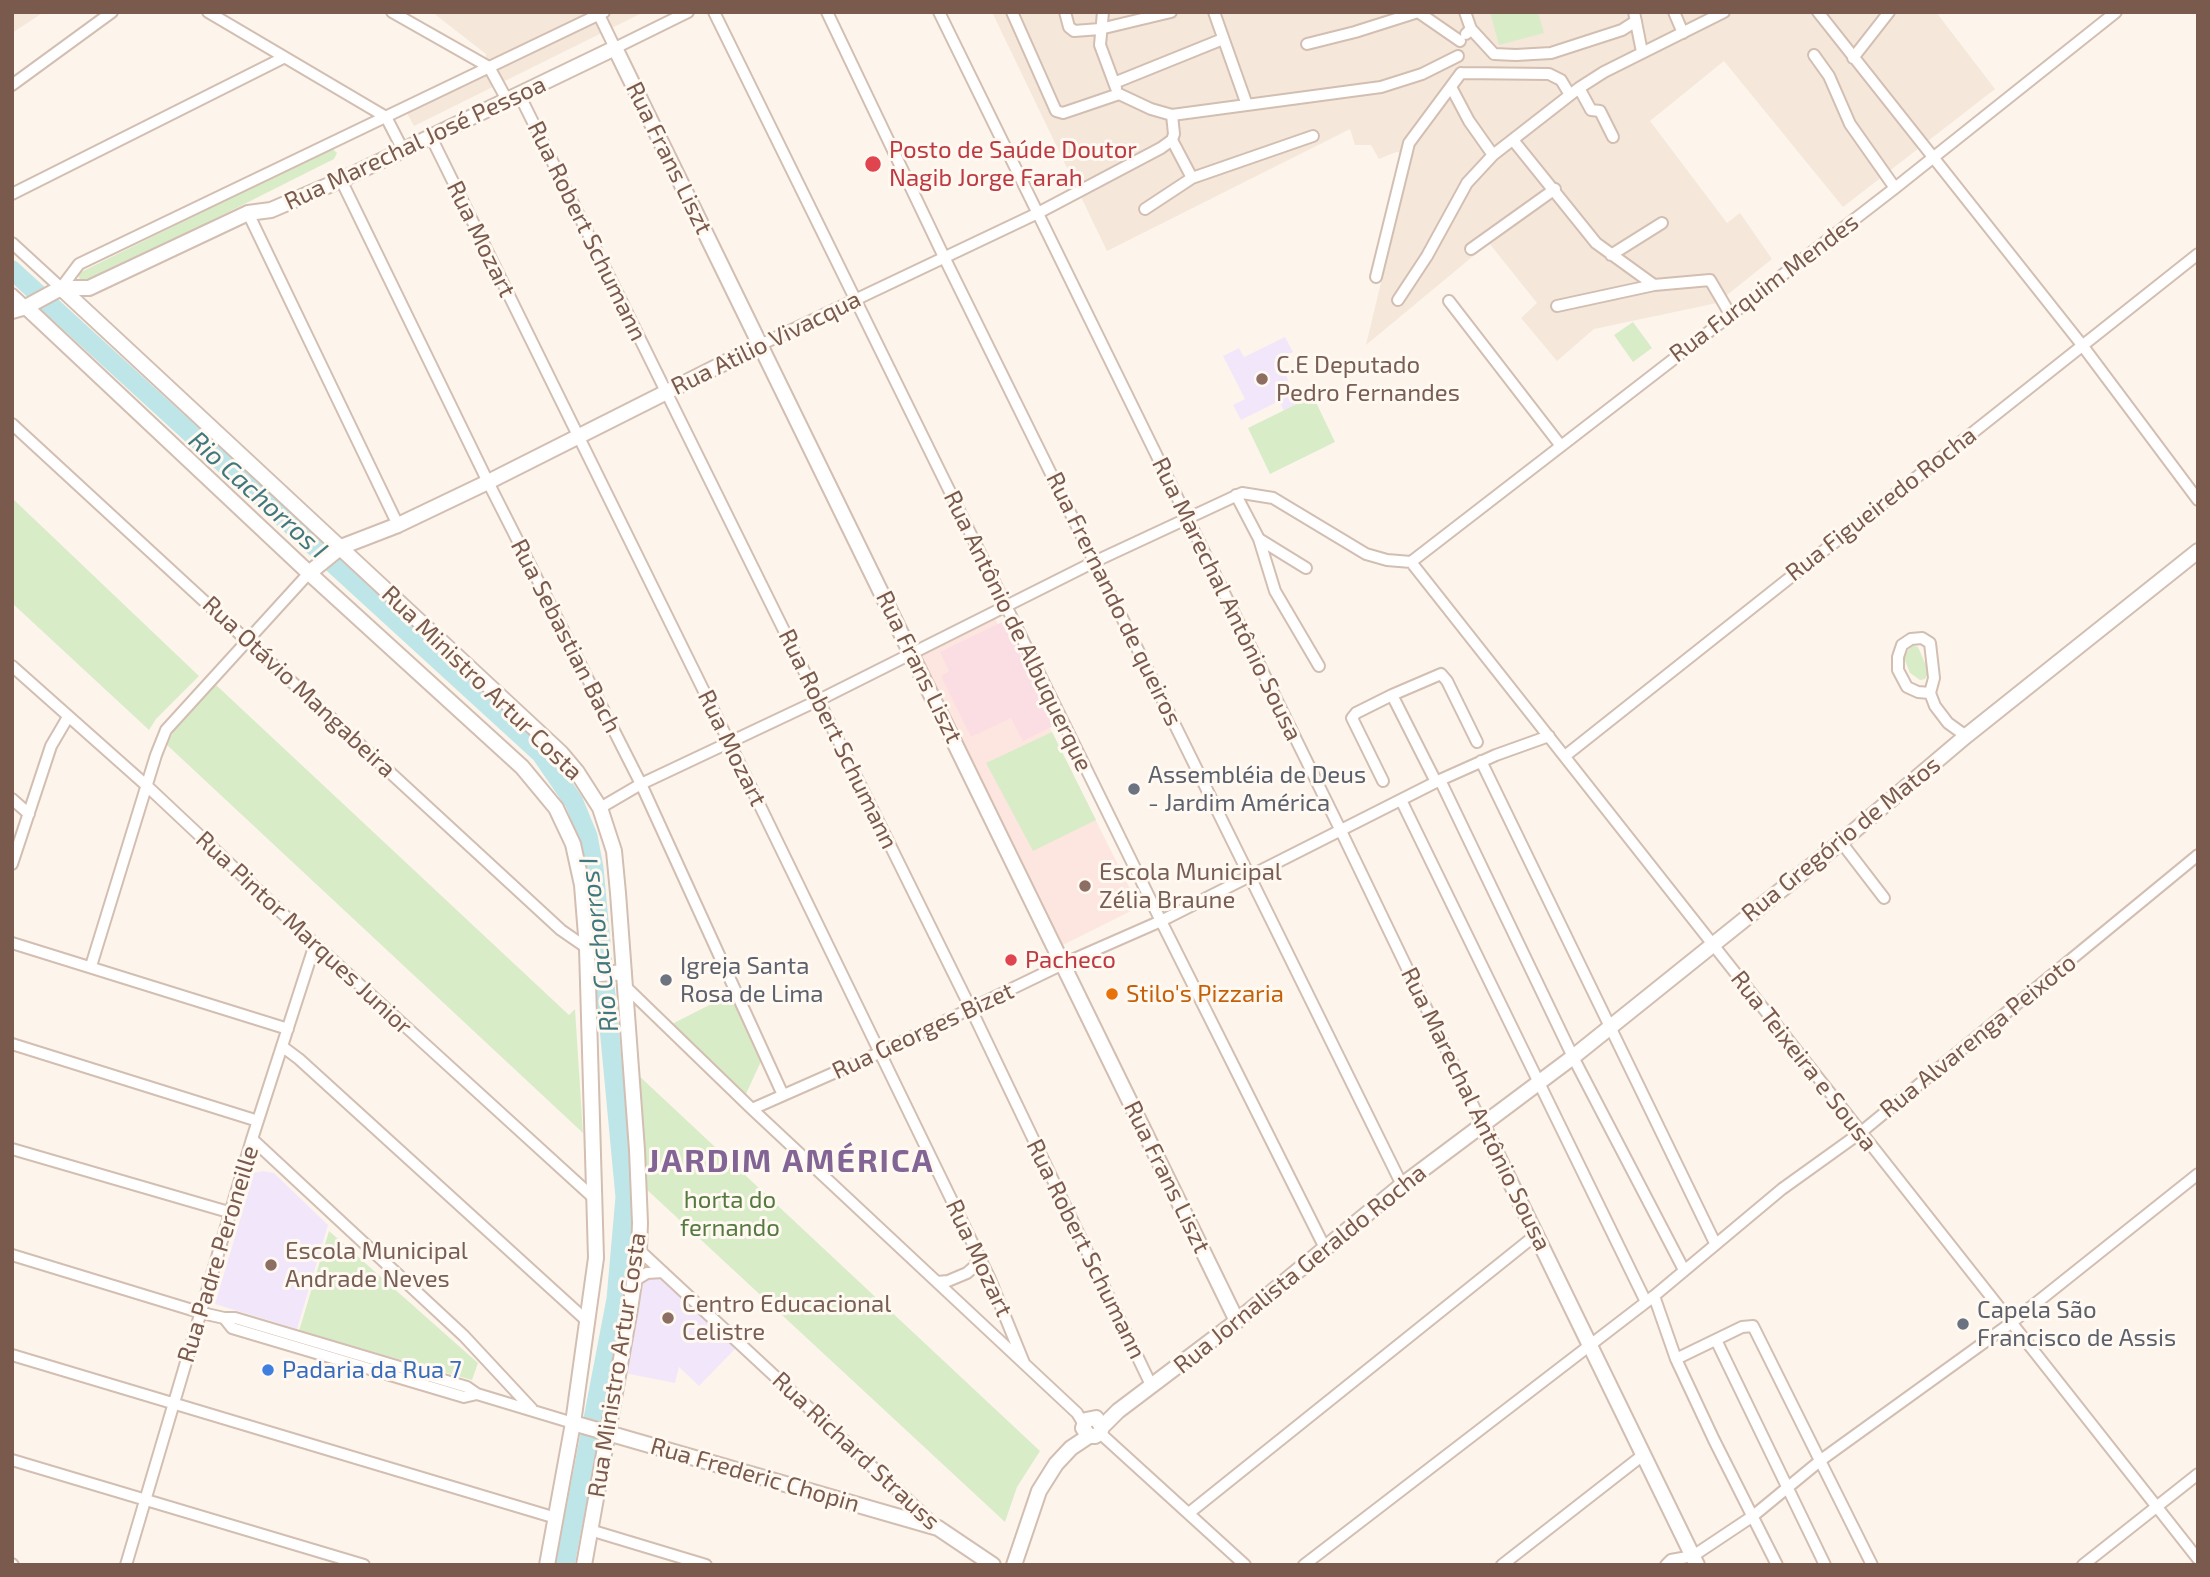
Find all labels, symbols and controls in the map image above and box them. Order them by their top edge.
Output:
street label: Rua Marechal José Pessoa [280,70,550,216]
street label: Rua Frans Liszt [620,77,718,239]
street label: Rua Robert Schumann [521,116,653,346]
place label: Posto de Saúde Doutor Nagib Jorge Farah [889,136,1137,192]
marker: Posto de Saúde Doutor Nagib Jorge Farah [863,154,883,174]
street label: Rua Mozart [440,176,522,302]
street label: Rua Furquim Mendes [1664,208,1864,368]
street label: Rua Atilio Vivacqua [667,285,865,401]
place label: C.E Deputado Pedro Fernandes [1276,351,1460,407]
marker: C.E Deputado Pedro Fernandes [1254,371,1270,387]
street label: Rua Figueiredo Rocha [1780,421,1982,587]
water label: Rio Cachorros I [182,425,334,565]
street label: Rua Marechal Antônio Sousa [1146,453,1308,745]
street label: Rua Frernando de queiros [1040,468,1188,730]
street label: Rua Antônio de Albuquerque [937,486,1099,776]
street label: Rua Sebastian Bach [505,534,627,738]
street label: Rua Ministro Artur Costa [376,580,588,786]
street label: Rua Frans Liszt [870,586,968,748]
street label: Rua Otávio Mangabeira [197,590,401,784]
street label: Rua Robert Schumann [772,624,904,854]
street label: Rua Mozart [691,685,773,811]
street label: Rua Gregório de Matos [1736,750,1946,928]
place label: Assembléia de Deus - Jardim América [1148,761,1366,817]
marker: Assembléia de Deus - Jardim América [1126,781,1142,797]
street label: Rua Pintor Marques Junior [190,825,418,1041]
water label: Rio Cachorros I [573,856,625,1034]
place label: Escola Municipal Zélia Braune [1099,858,1282,914]
marker: Escola Municipal Zélia Braune [1077,878,1093,894]
place label: Pacheco [1025,946,1116,974]
street label: Rua Alvarenga Peixoto [1874,948,2082,1124]
place label: Igreja Santa Rosa de Lima [680,952,824,1008]
marker: Pacheco [1003,952,1019,968]
street label: Rua Marechal Antônio Sousa [1395,963,1557,1255]
street label: Rua Teixeira e Sousa [1725,965,1883,1157]
marker: Igreja Santa Rosa de Lima [658,972,674,988]
street label: Rua Georges Bizet [828,976,1018,1086]
place label: Stilo's Pizzaria [1126,980,1284,1008]
marker: Stilo's Pizzaria [1104,986,1120,1002]
street label: Rua Frans Liszt [1118,1096,1216,1258]
street label: Rua Robert Schumann [1020,1134,1152,1364]
street label: Rua Padre Peroneille [171,1142,265,1366]
district label: JARDIM AMÉRICA [649,1142,933,1180]
street label: Rua Jornalista Geraldo Rocha [1168,1158,1432,1380]
park label: horta do fernando [680,1186,780,1242]
street label: Rua Mozart [939,1195,1019,1321]
street label: Rua Ministro Artur Costa [582,1231,652,1499]
place label: Escola Municipal Andrade Neves [285,1237,468,1293]
marker: Escola Municipal Andrade Neves [263,1257,279,1273]
place label: Centro Educacional Celistre [682,1290,891,1346]
place label: Capela São Francisco de Assis [1977,1296,2176,1352]
marker: Centro Educacional Celistre [660,1310,676,1326]
marker: Capela São Francisco de Assis [1955,1316,1971,1332]
place label: Padaria da Rua 7 [282,1356,462,1384]
marker: Padaria da Rua 7 [260,1362,276,1378]
street label: Rua Richard Strauss [766,1366,946,1536]
street label: Rua Frederic Chopin [647,1431,863,1519]

